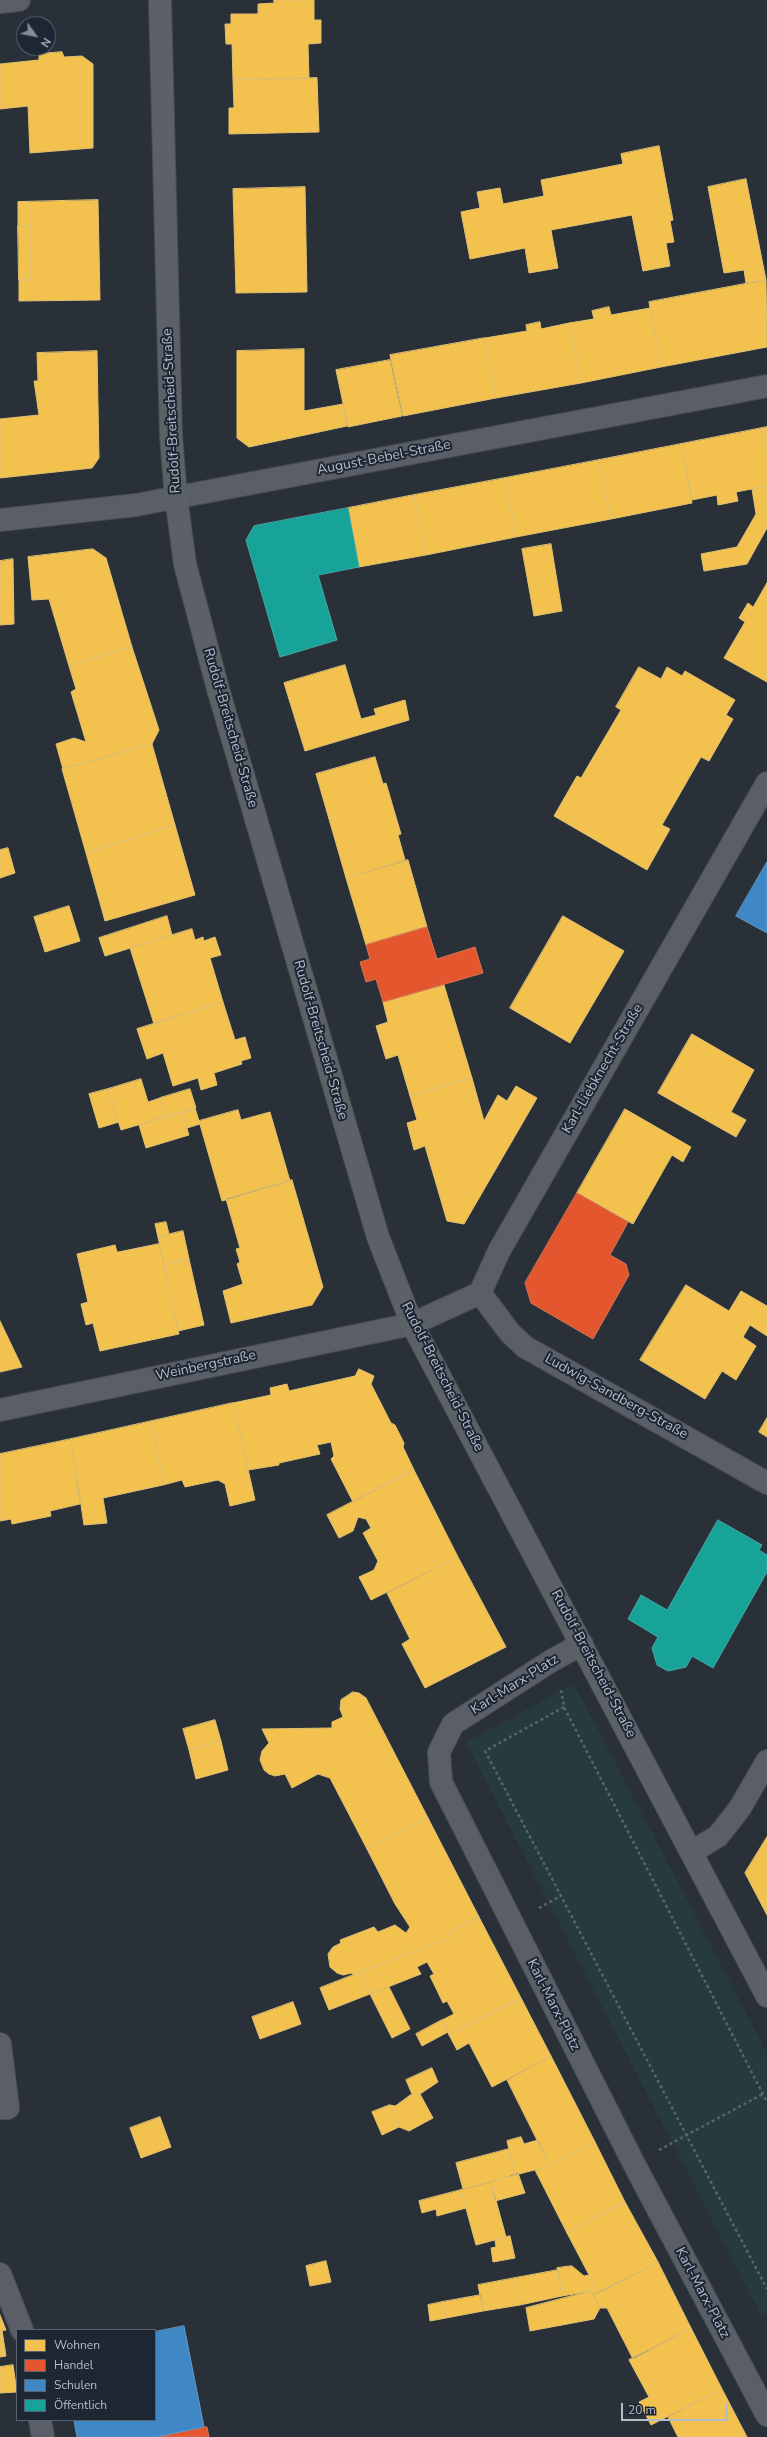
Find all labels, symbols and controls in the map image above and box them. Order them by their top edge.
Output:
north arrow [16,16,56,56]
text: N [37,35,54,50]
street label: Rudolf-Breitscheid-Straße [159,328,185,494]
street label: August-Bebel-Straße [316,437,452,479]
street label: Rudolf-Breitscheid-Straße [199,646,261,810]
street label: Rudolf-Breitscheid-Straße [289,958,351,1122]
street label: Karl-Liebknecht-Straße [559,1001,647,1137]
street label: Rudolf-Breitscheid-Straße [397,1300,487,1454]
street label: Weinbergstraße [154,1347,258,1385]
street label: Ludwig-Sandberg-Straße [542,1351,690,1443]
street label: Rudolf-Breitscheid-Straße [547,1587,639,1741]
street label: Karl-Marx-Platz [468,1651,562,1719]
street label: Karl-Marx-Platz [523,1957,583,2053]
street label: Karl-Marx-Platz [671,2245,733,2341]
legend [16,2329,156,2421]
text: Wohnen [54,2337,100,2353]
text: Handel [54,2357,93,2373]
text: Schulen [54,2377,97,2393]
scale bar [623,2395,730,2421]
text: Öffentlich [54,2397,107,2413]
text: 20 m [628,2402,656,2418]

